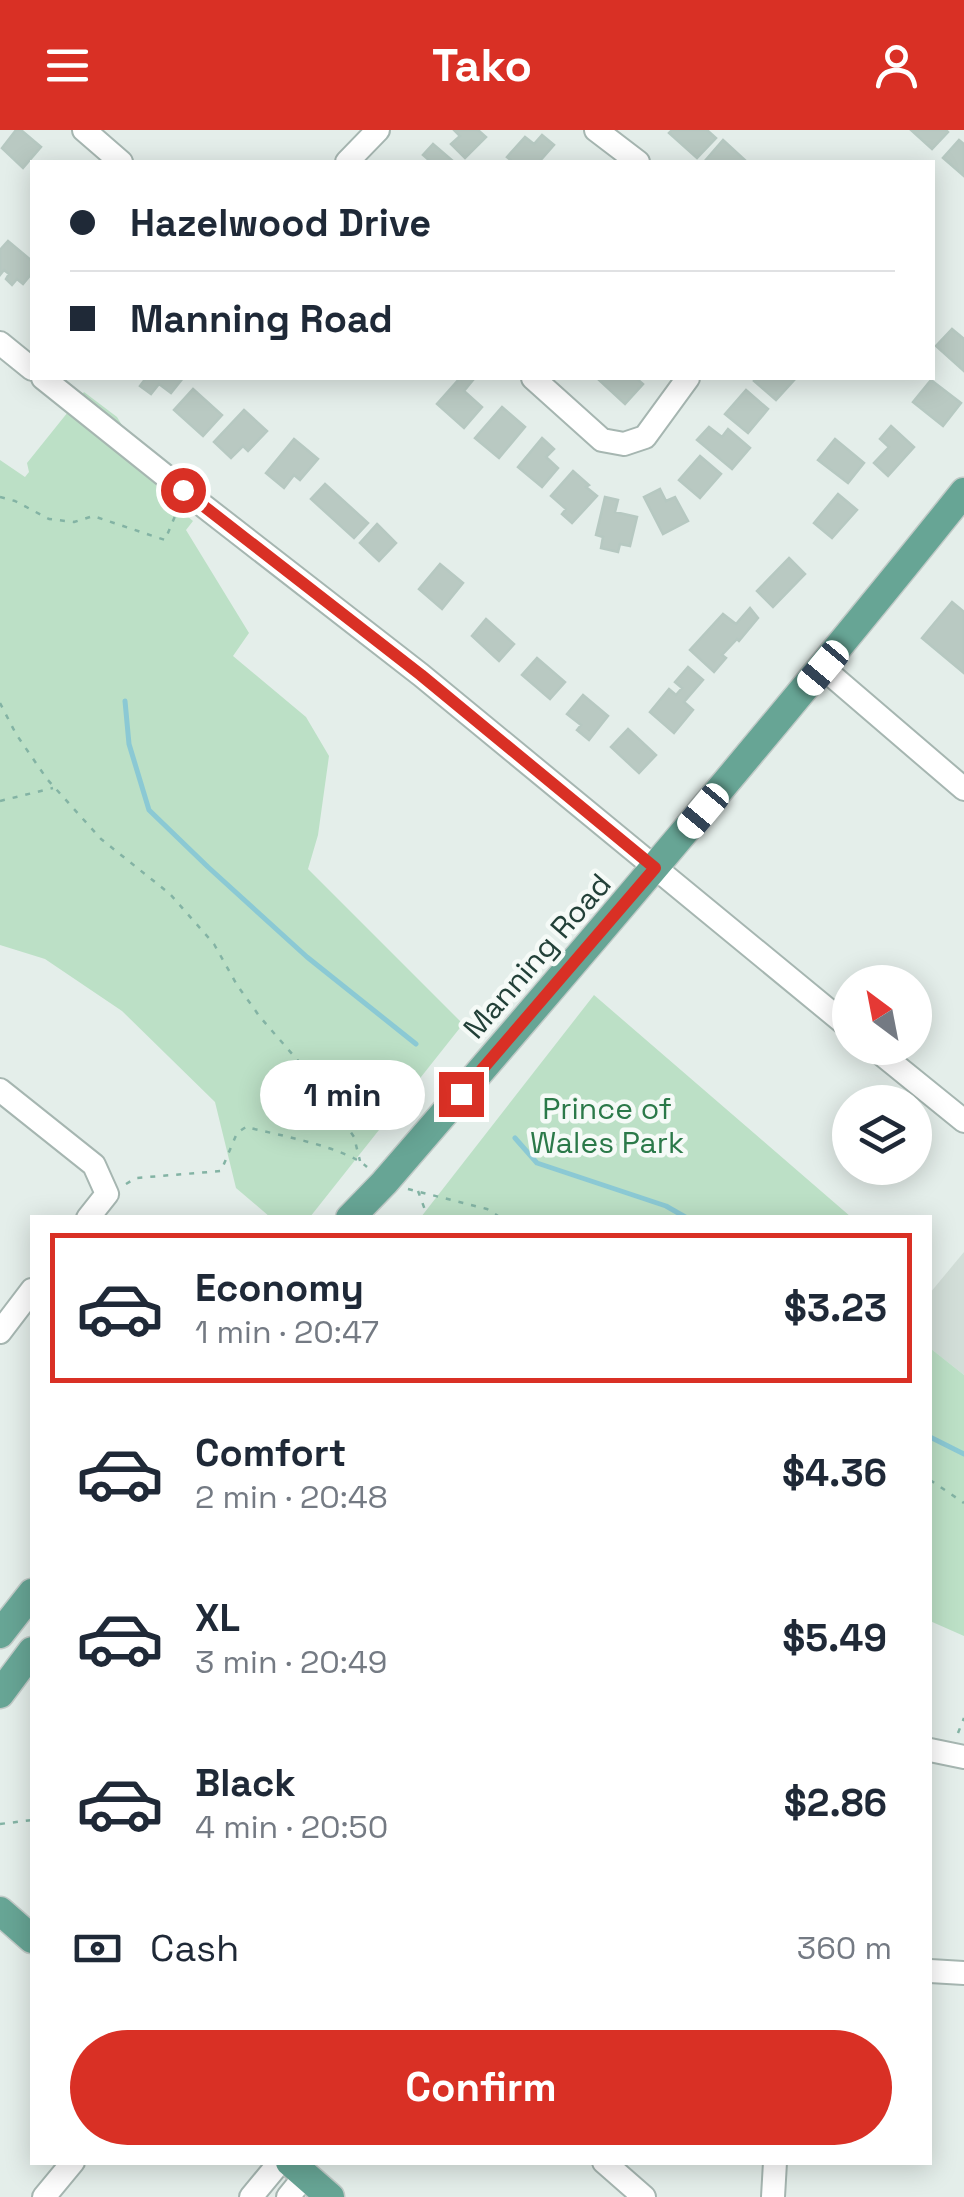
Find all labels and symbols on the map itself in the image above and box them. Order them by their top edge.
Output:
route start [161,468,206,513]
car [792,635,854,701]
car [672,778,734,844]
street label: Manning Road [455,865,619,1047]
north arrow [832,965,932,1065]
callout: 1 min [261,1059,426,1129]
route end [439,1072,484,1117]
park label: Prince of Wales Park [530,1089,684,1162]

